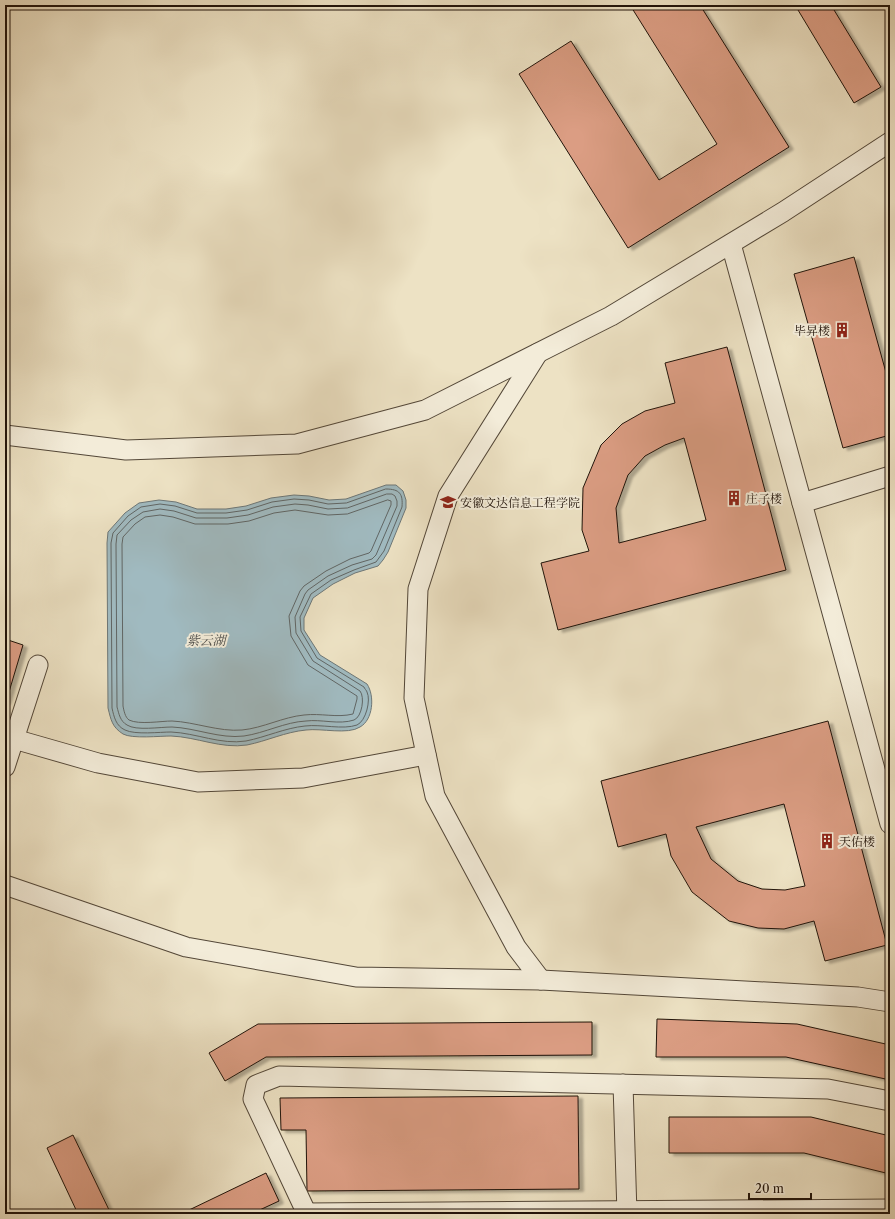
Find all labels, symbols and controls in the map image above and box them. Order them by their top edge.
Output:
building icon: 毕昇楼 [833,321,851,339]
place label: 毕昇楼 [794,323,830,338]
building icon: 庄子楼 [725,489,743,507]
place label: 庄子楼 [746,491,782,506]
school or university icon: 安徽文达信息工程学院 [439,493,457,511]
place label: 安徽文达信息工程学院 [460,495,580,510]
water label: 紫云湖 [186,632,227,648]
building icon: 天佑楼 [818,832,836,850]
place label: 天佑楼 [839,834,875,849]
scale bar [749,1175,811,1201]
text: 20 m [755,1181,784,1196]

